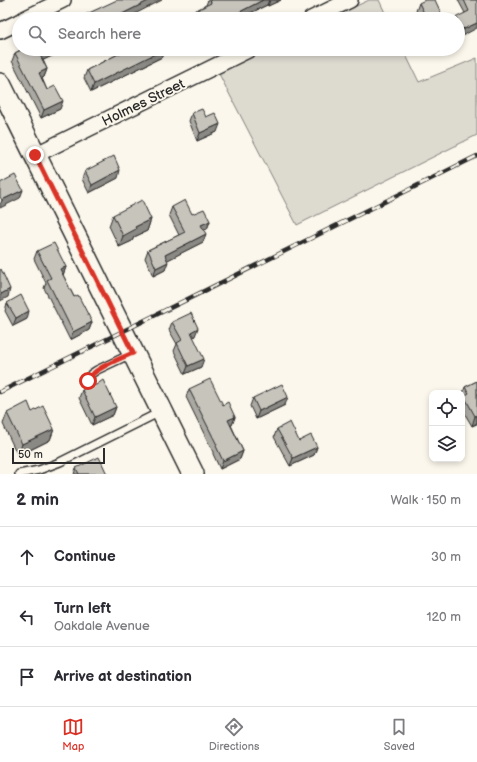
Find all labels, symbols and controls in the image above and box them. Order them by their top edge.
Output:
search box [12,12,465,56]
icon: search [26,23,48,45]
text: Search here [58,25,141,44]
street label: Holmes Street [99,75,188,130]
route end [26,146,44,164]
route start [79,372,97,390]
map controls [429,390,465,462]
button: locate [429,390,465,426]
button: layers [429,426,465,462]
scale bar [12,446,105,465]
text: 50 m [18,448,43,461]
text: 2 min [16,490,59,510]
text: Walk · 150 m [390,492,461,508]
icon: ahead [16,546,38,568]
text: Continue [54,547,116,566]
text: 30 m [431,549,461,565]
text: Turn left [54,599,111,618]
icon: left [16,606,38,628]
text: 120 m [426,609,461,625]
text: Oakdale Avenue [54,618,150,634]
icon: arrive [16,666,38,688]
text: Arrive at destination [54,667,192,686]
tab: Map [62,716,84,753]
tab: Directions [209,716,259,753]
tab: Saved [384,716,415,753]

